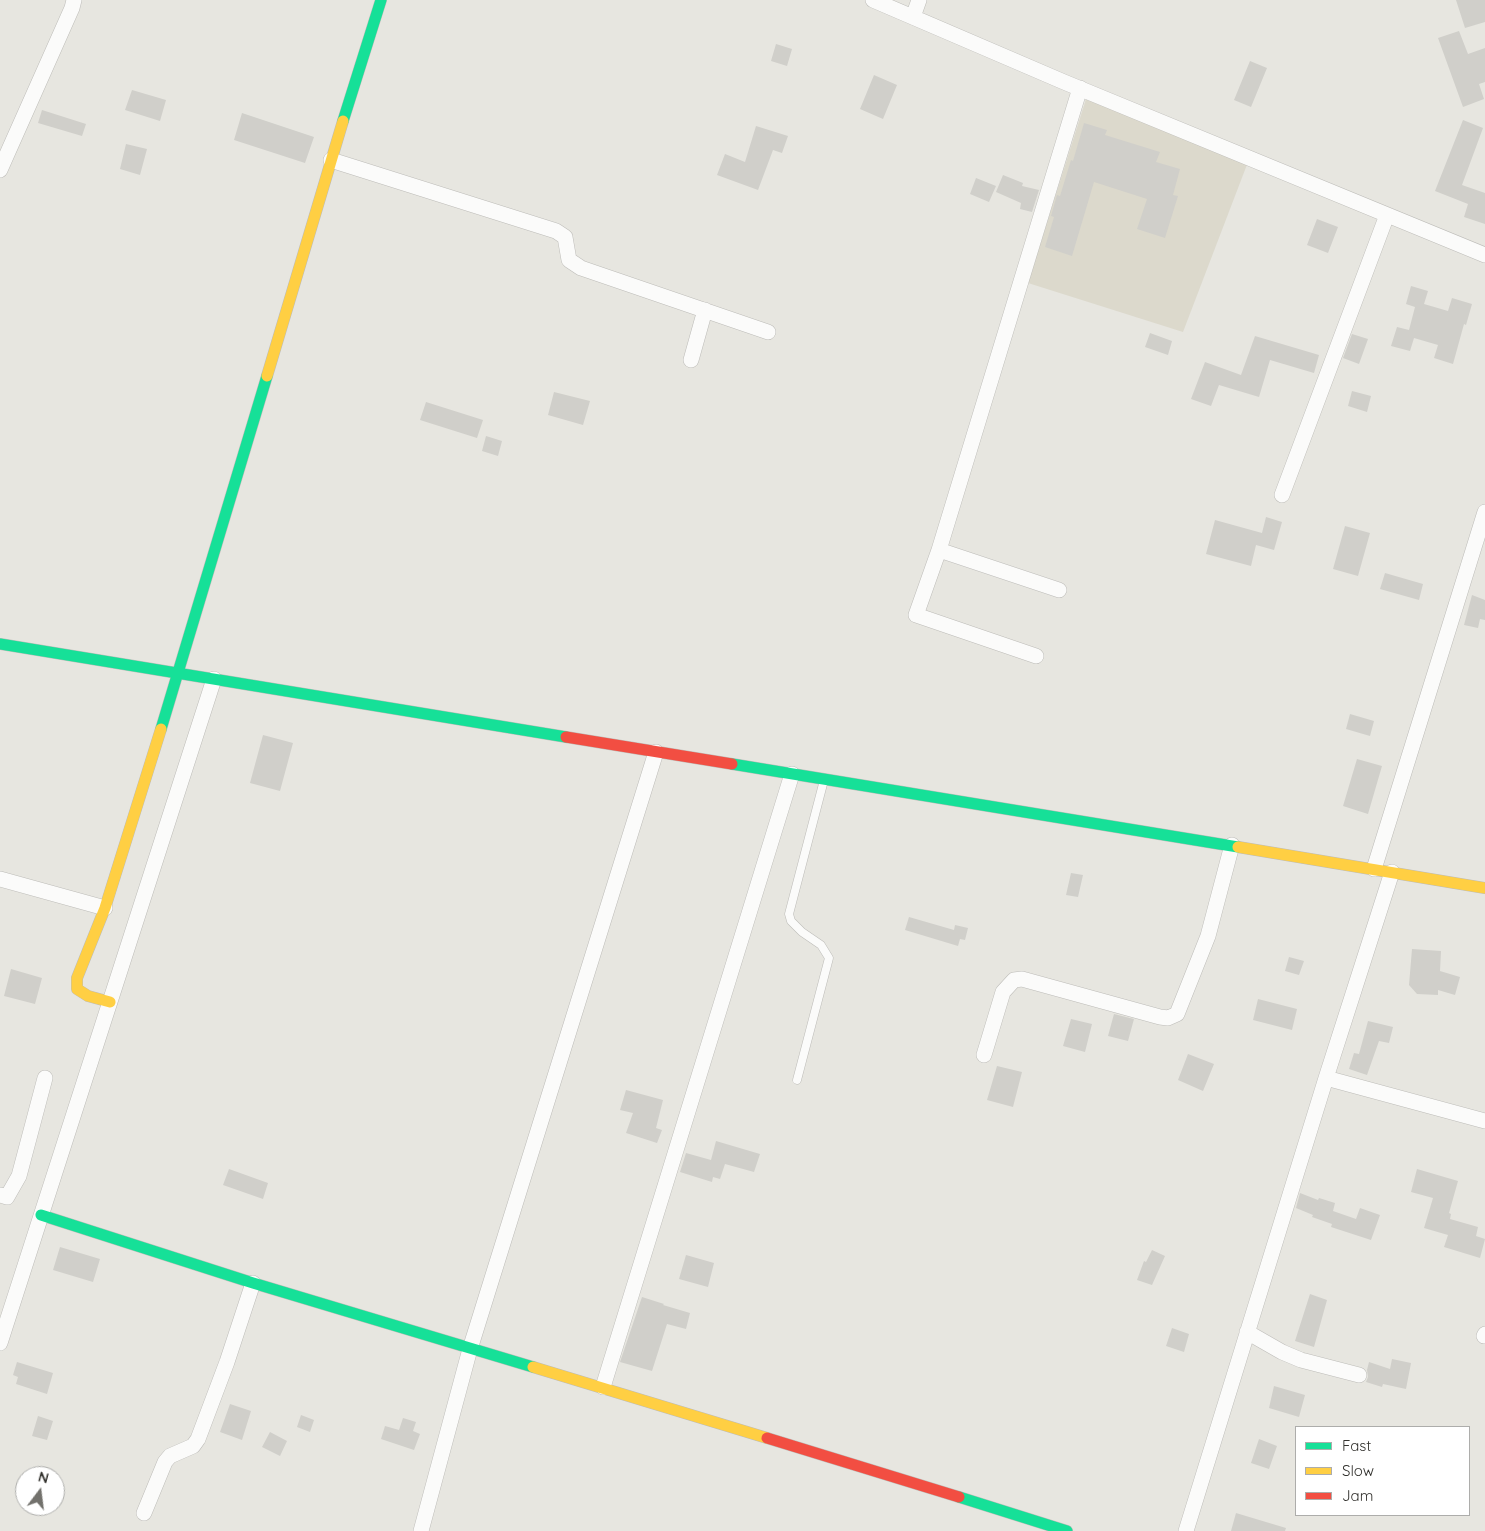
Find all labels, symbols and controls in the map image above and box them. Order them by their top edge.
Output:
legend [1295,1426,1470,1516]
text: Fast [1342,1436,1371,1455]
text: Slow [1342,1461,1374,1480]
north arrow [15,1466,65,1516]
text: N [36,1467,51,1488]
text: Jam [1342,1486,1373,1505]

